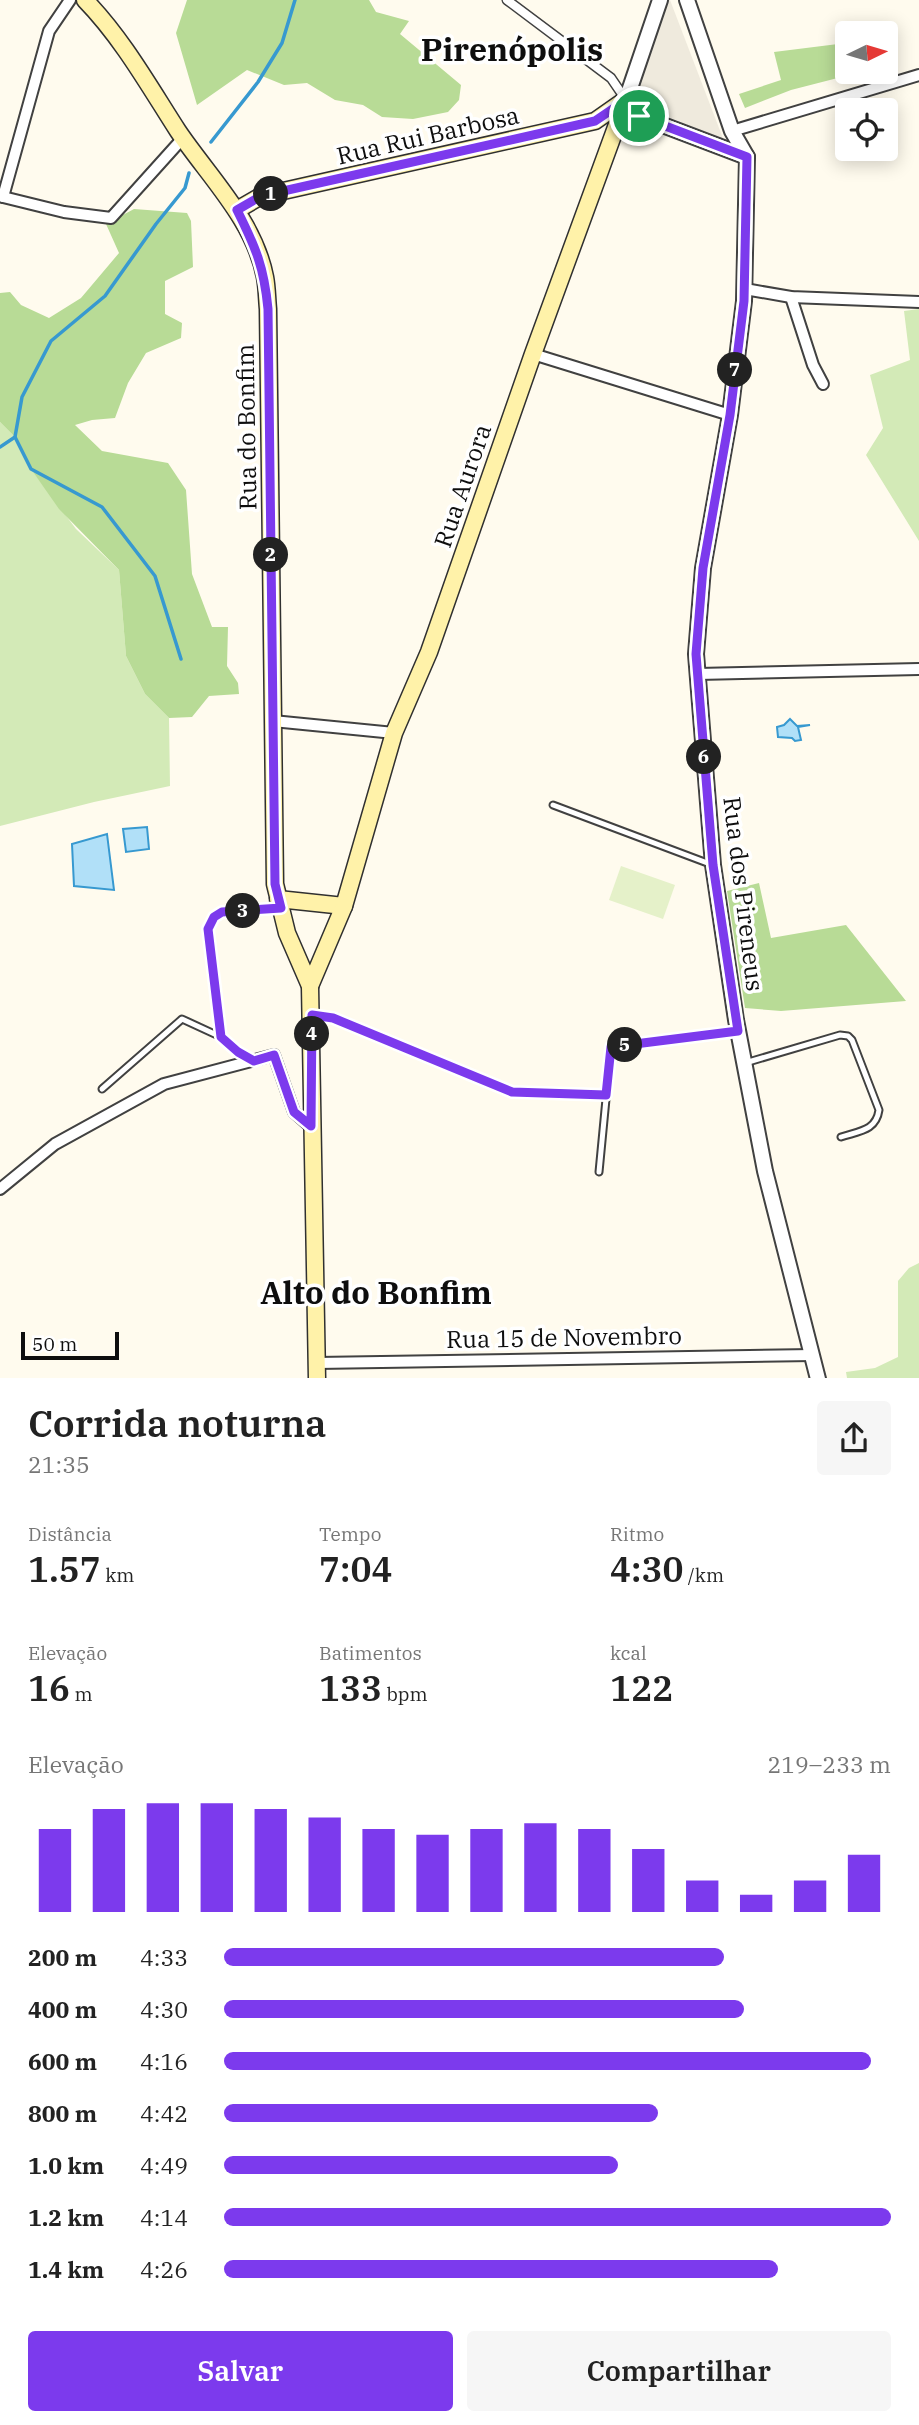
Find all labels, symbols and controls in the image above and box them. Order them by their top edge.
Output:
north arrow [835,21,898,84]
map controls [835,21,898,161]
district label: Pirenópolis [421,28,603,70]
pin [609,86,669,146]
icon: arrive [620,97,658,135]
street label: Rua Rui Barbosa [333,98,522,172]
button: locate [835,98,898,161]
pin: 1 [254,176,288,212]
text: 1 [265,181,276,205]
street label: Rua do Bonfim [229,344,263,510]
pin: 7 [718,352,752,388]
text: 7 [729,357,740,381]
street label: Rua Aurora [426,420,498,552]
pin: 2 [254,538,288,572]
text: 2 [265,542,276,566]
pin: 6 [686,740,722,774]
text: 6 [698,744,709,768]
street label: Rua dos Pireneus [716,795,772,993]
pin: 3 [226,894,260,928]
text: 3 [237,898,248,922]
pin: 4 [294,1016,330,1052]
text: 4 [306,1021,317,1045]
pin: 5 [608,1028,642,1062]
text: 5 [619,1032,630,1056]
district label: Alto do Bonfim [260,1271,492,1313]
street label: Rua 15 de Novembro [446,1319,682,1355]
scale bar [21,1330,119,1361]
text: 50 m [32,1332,77,1356]
text: Corrida noturna [28,1398,327,1447]
button: share [817,1401,891,1475]
text: 21:35 [28,1449,90,1479]
text: Distância [28,1522,112,1546]
text: Tempo [319,1522,381,1546]
text: Ritmo [610,1522,664,1546]
text: 1.57 [28,1546,101,1592]
text: 7:04 [319,1546,392,1592]
text: 4:30 [610,1546,683,1592]
text: km [101,1563,134,1587]
text: /km [683,1563,724,1587]
text: Elevação [28,1641,107,1665]
text: Batimentos [319,1641,422,1665]
text: kcal [610,1641,647,1665]
text: 16 [28,1665,70,1711]
text: 133 [319,1665,382,1711]
text: 122 [610,1665,673,1711]
text: m [70,1682,93,1706]
text: bpm [382,1682,428,1706]
text: Elevação [28,1749,124,1779]
text: 219–233 m [767,1749,891,1779]
text: 200 m [28,1942,97,1972]
text: 4:33 [140,1942,188,1972]
text: 400 m [28,1994,97,2024]
text: 4:30 [140,1994,188,2024]
text: 600 m [28,2046,97,2076]
text: 4:16 [140,2046,188,2076]
text: 800 m [28,2098,97,2128]
text: 4:42 [140,2098,188,2128]
text: 1.0 km [28,2150,104,2180]
text: 4:49 [140,2150,188,2180]
text: 1.2 km [28,2202,104,2232]
text: 4:14 [140,2202,188,2232]
text: 1.4 km [28,2254,104,2284]
text: 4:26 [140,2254,188,2284]
button: Salvar [28,2331,453,2411]
button: Compartilhar [467,2331,891,2411]

